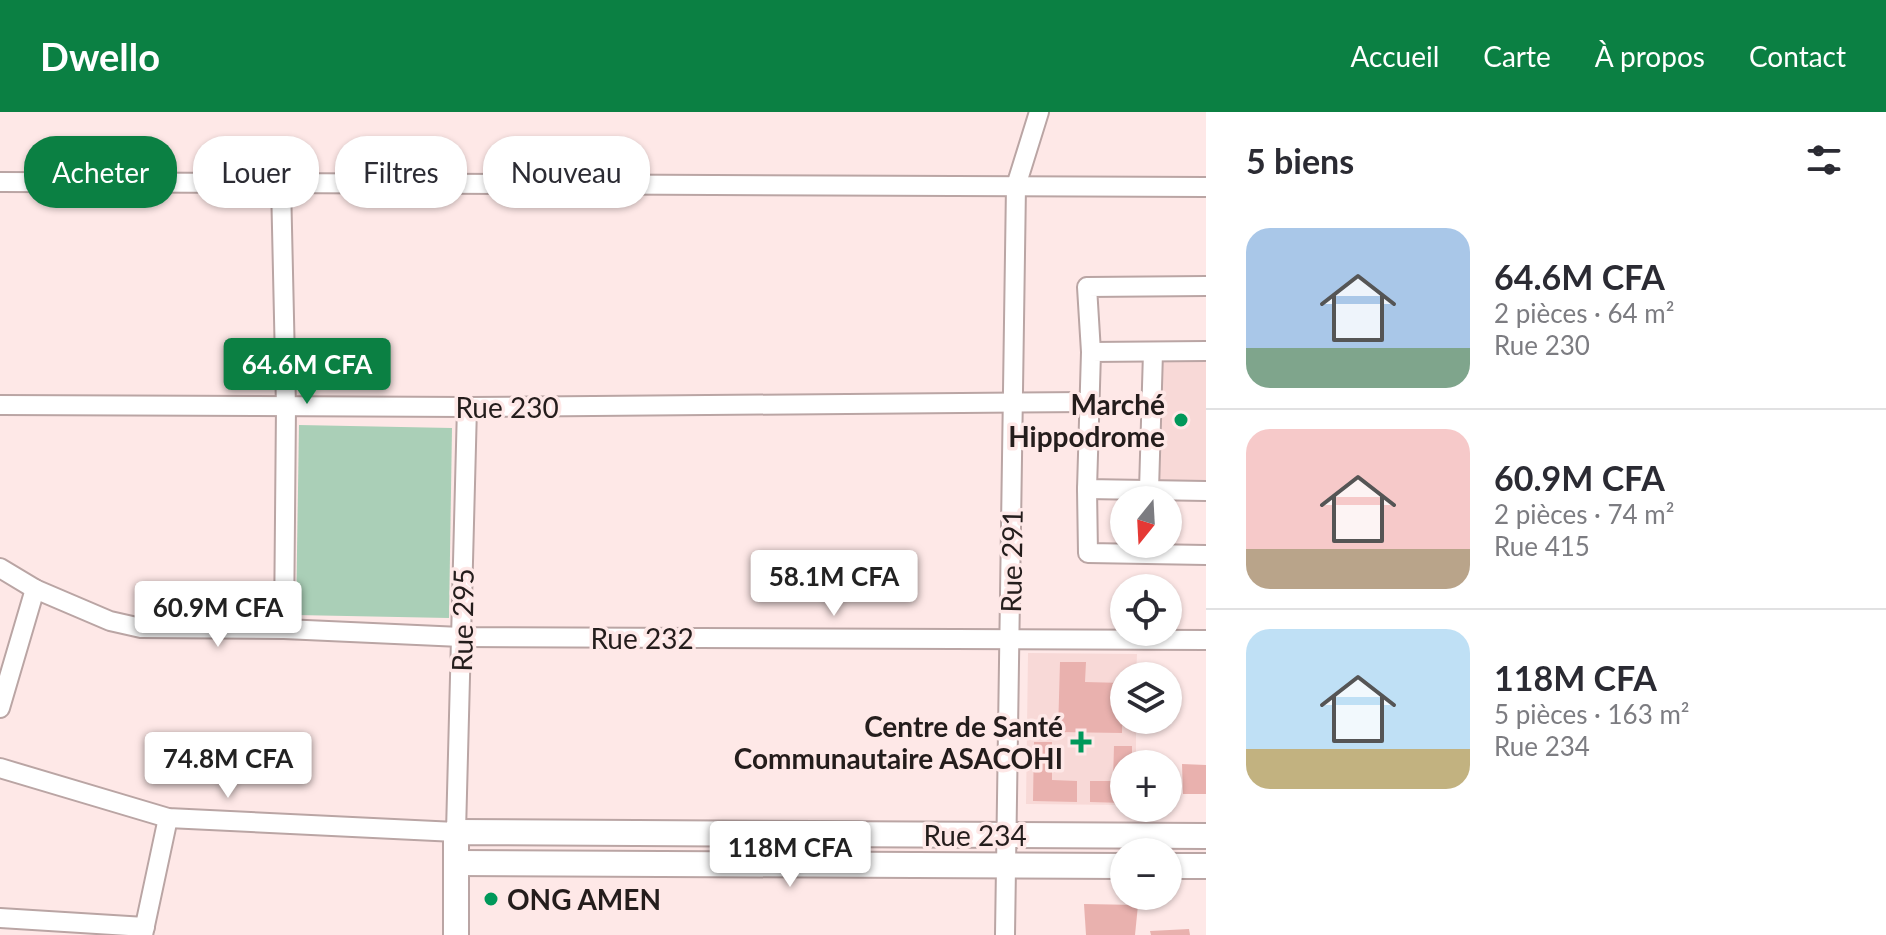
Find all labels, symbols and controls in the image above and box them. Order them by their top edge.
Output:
text: Dwello [40,33,160,79]
text: Accueil [1350,39,1439,73]
text: Carte [1483,39,1551,73]
text: À propos [1595,39,1705,73]
text: Contact [1749,39,1846,73]
chip: Acheter [24,136,177,208]
chip: Louer [193,136,319,208]
chip: Filtres [335,136,467,208]
chip: Nouveau [483,136,650,208]
icon: filters [1802,138,1846,182]
text: 5 biens [1246,140,1354,181]
text: 64.6M CFA [1494,256,1665,297]
icon: home [1310,260,1406,356]
text: 2 pièces · 64 m² [1494,297,1674,329]
text: Rue 230 [1494,329,1590,361]
pin: 64.6M CFA [215,338,399,406]
text: 64.6M CFA [242,348,372,380]
place label: Marché Hippodrome [1008,387,1165,453]
street label: Rue 230 [455,390,559,424]
marker: Marché Hippodrome [1172,411,1190,429]
text: 60.9M CFA [1494,457,1665,498]
icon: home [1310,461,1406,557]
north arrow [1110,486,1182,558]
map controls [1110,486,1182,910]
text: 2 pièces · 74 m² [1494,498,1674,530]
street label: Rue 291 [993,509,1029,613]
text: Rue 415 [1494,530,1590,562]
pin: 58.1M CFA [742,550,926,618]
text: 58.1M CFA [769,560,899,592]
street label: Rue 295 [444,568,480,672]
button: locate [1110,574,1182,646]
pin: 60.9M CFA [126,581,310,649]
text: 60.9M CFA [153,591,283,623]
street label: Rue 232 [590,621,694,655]
text: 118M CFA [1494,657,1657,698]
icon: home [1310,661,1406,757]
button: layers [1110,662,1182,734]
text: 5 pièces · 163 m² [1494,698,1689,730]
place label: Centre de Santé Communautaire ASACOHI [734,709,1063,775]
text: Rue 234 [1494,730,1590,762]
marker: Centre de Santé Communautaire ASACOHI [1070,731,1092,753]
pin: 74.8M CFA [136,732,320,800]
text: 74.8M CFA [163,742,293,774]
button: + [1110,750,1182,822]
street label: Rue 234 [923,818,1027,852]
pin: 118M CFA [707,821,873,889]
text: 118M CFA [728,831,852,863]
button: − [1110,838,1182,910]
place label: ONG AMEN [507,882,661,916]
marker: ONG AMEN [482,890,500,908]

